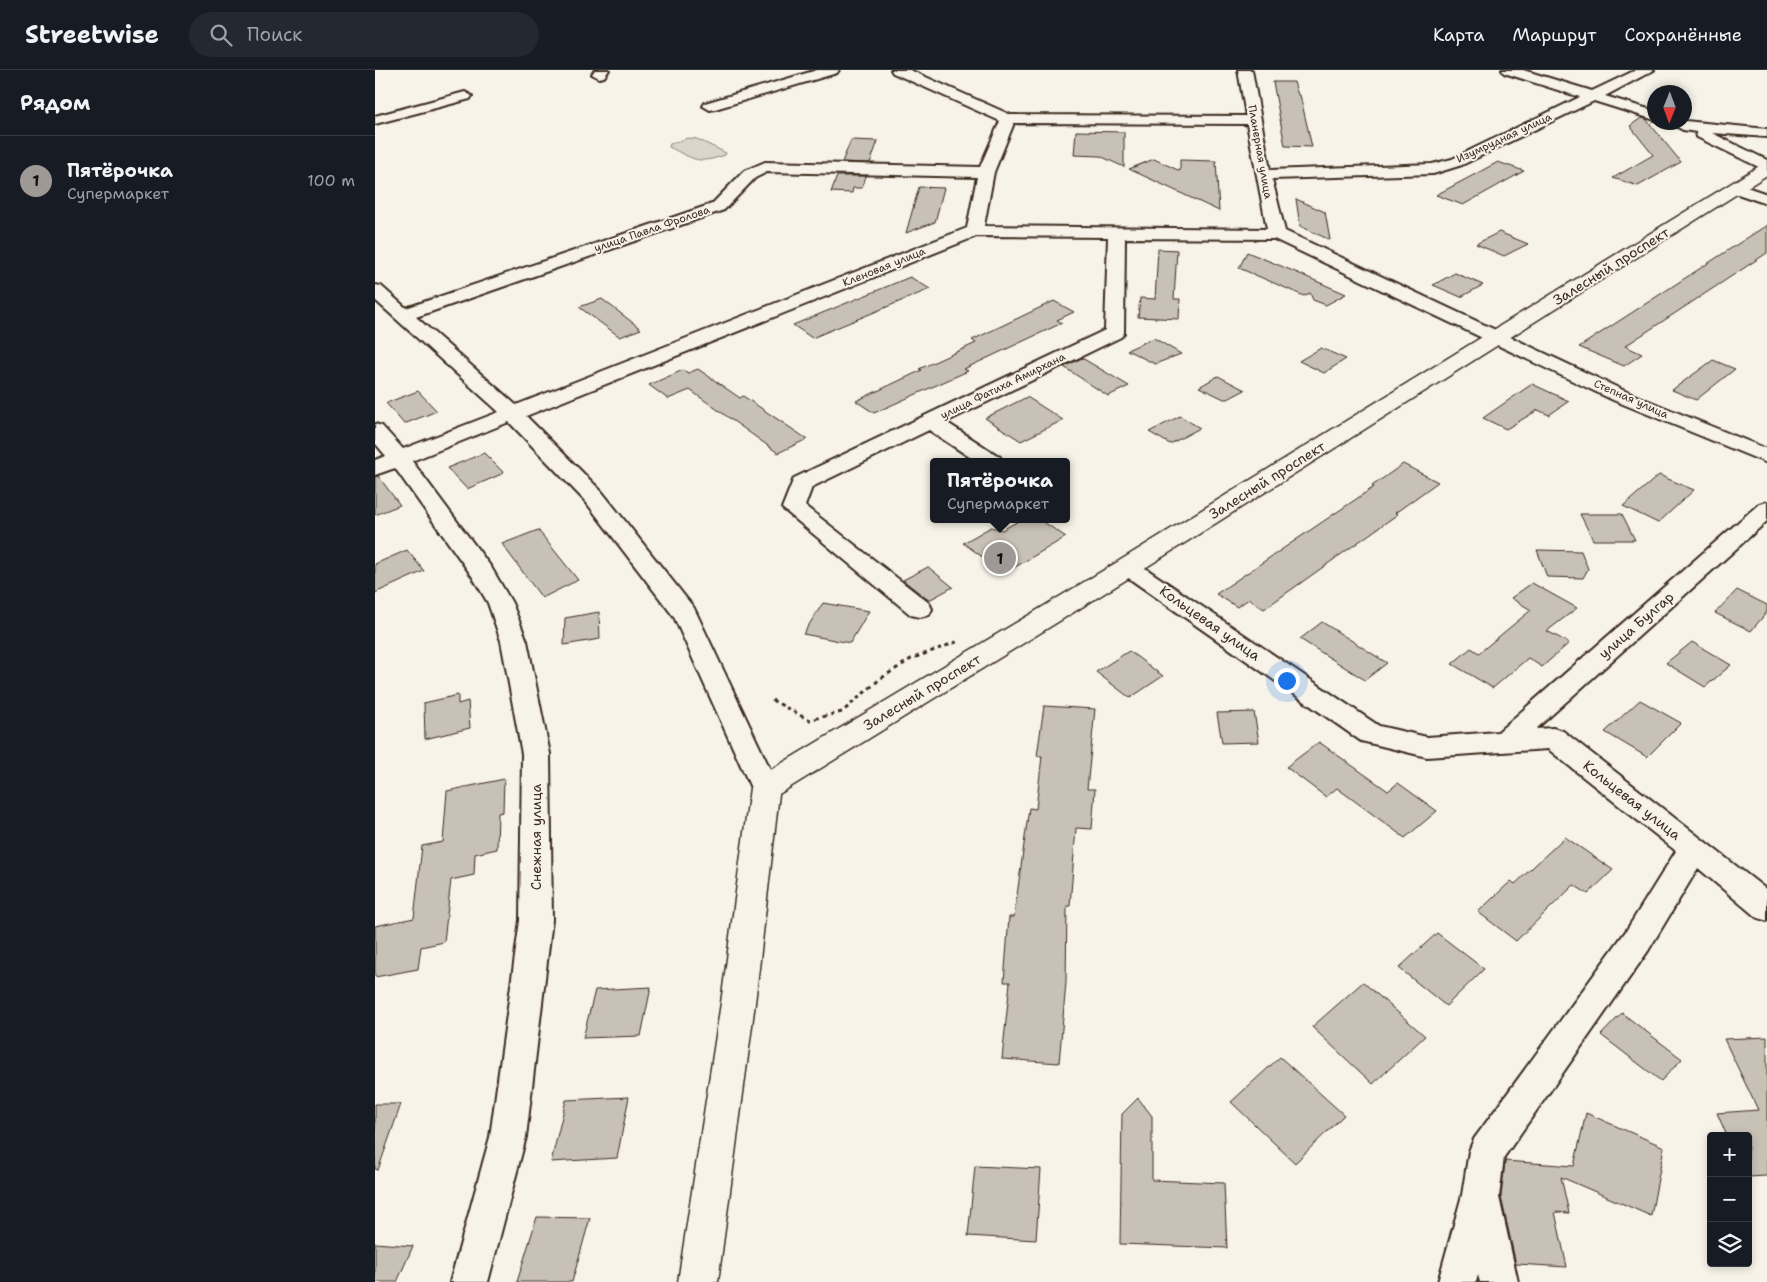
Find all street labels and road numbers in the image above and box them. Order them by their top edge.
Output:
street label: Планерная улица [1244,104,1276,200]
street label: Изумрудная улица [1454,109,1554,167]
street label: улица Павла Фролова [592,202,712,256]
street label: Залесный проспект [1550,223,1673,309]
street label: Кленовая улица [840,243,928,290]
street label: улица Фатиха Амирхана [938,349,1068,423]
street label: Степная улица [1591,376,1671,422]
street label: Залесный проспект [1206,437,1329,523]
street label: Кольцевая улица [1156,582,1264,665]
street label: улица Булгар [1595,587,1677,663]
street label: Залесный проспект [860,649,985,734]
street label: Кольцевая улица [1580,756,1685,844]
street label: Снежная улица [527,783,545,890]

